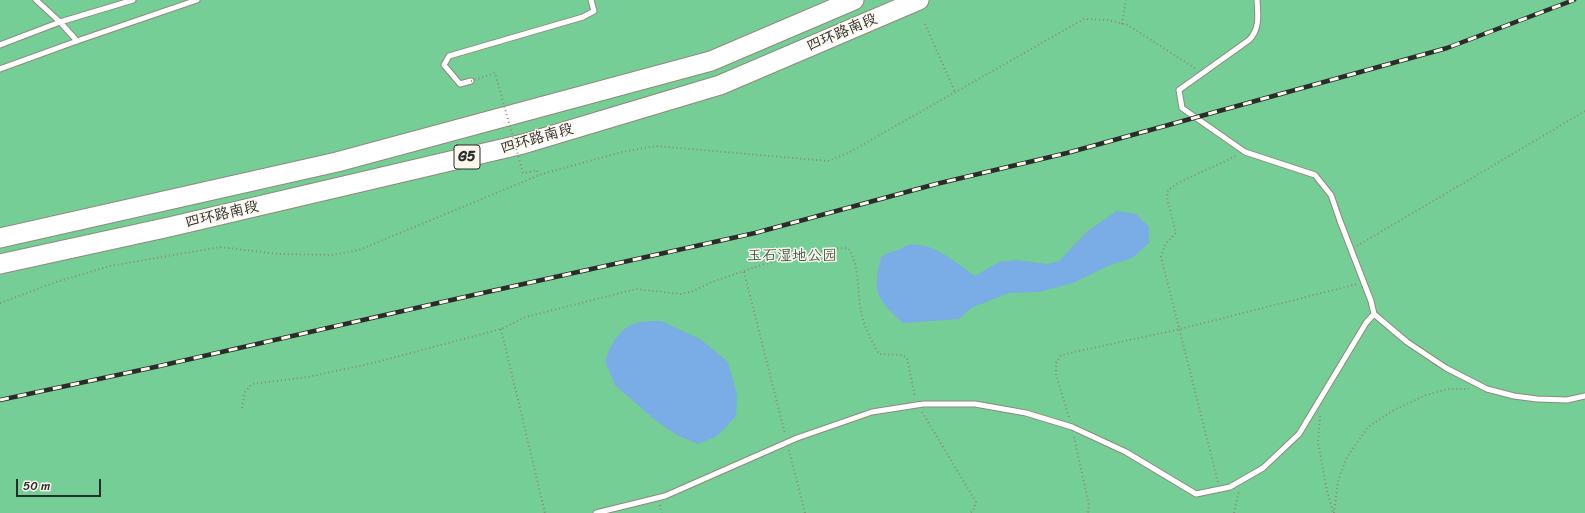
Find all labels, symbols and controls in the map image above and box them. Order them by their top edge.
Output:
street label: 四环路南段 [804,10,880,56]
street label: 四环路南段 [498,120,576,158]
road number: G5 [454,145,480,169]
street label: 四环路南段 [183,198,261,232]
park label: 玉石湿地公园 [747,247,837,265]
scale bar [18,471,103,497]
text: 50 m [23,475,50,497]

